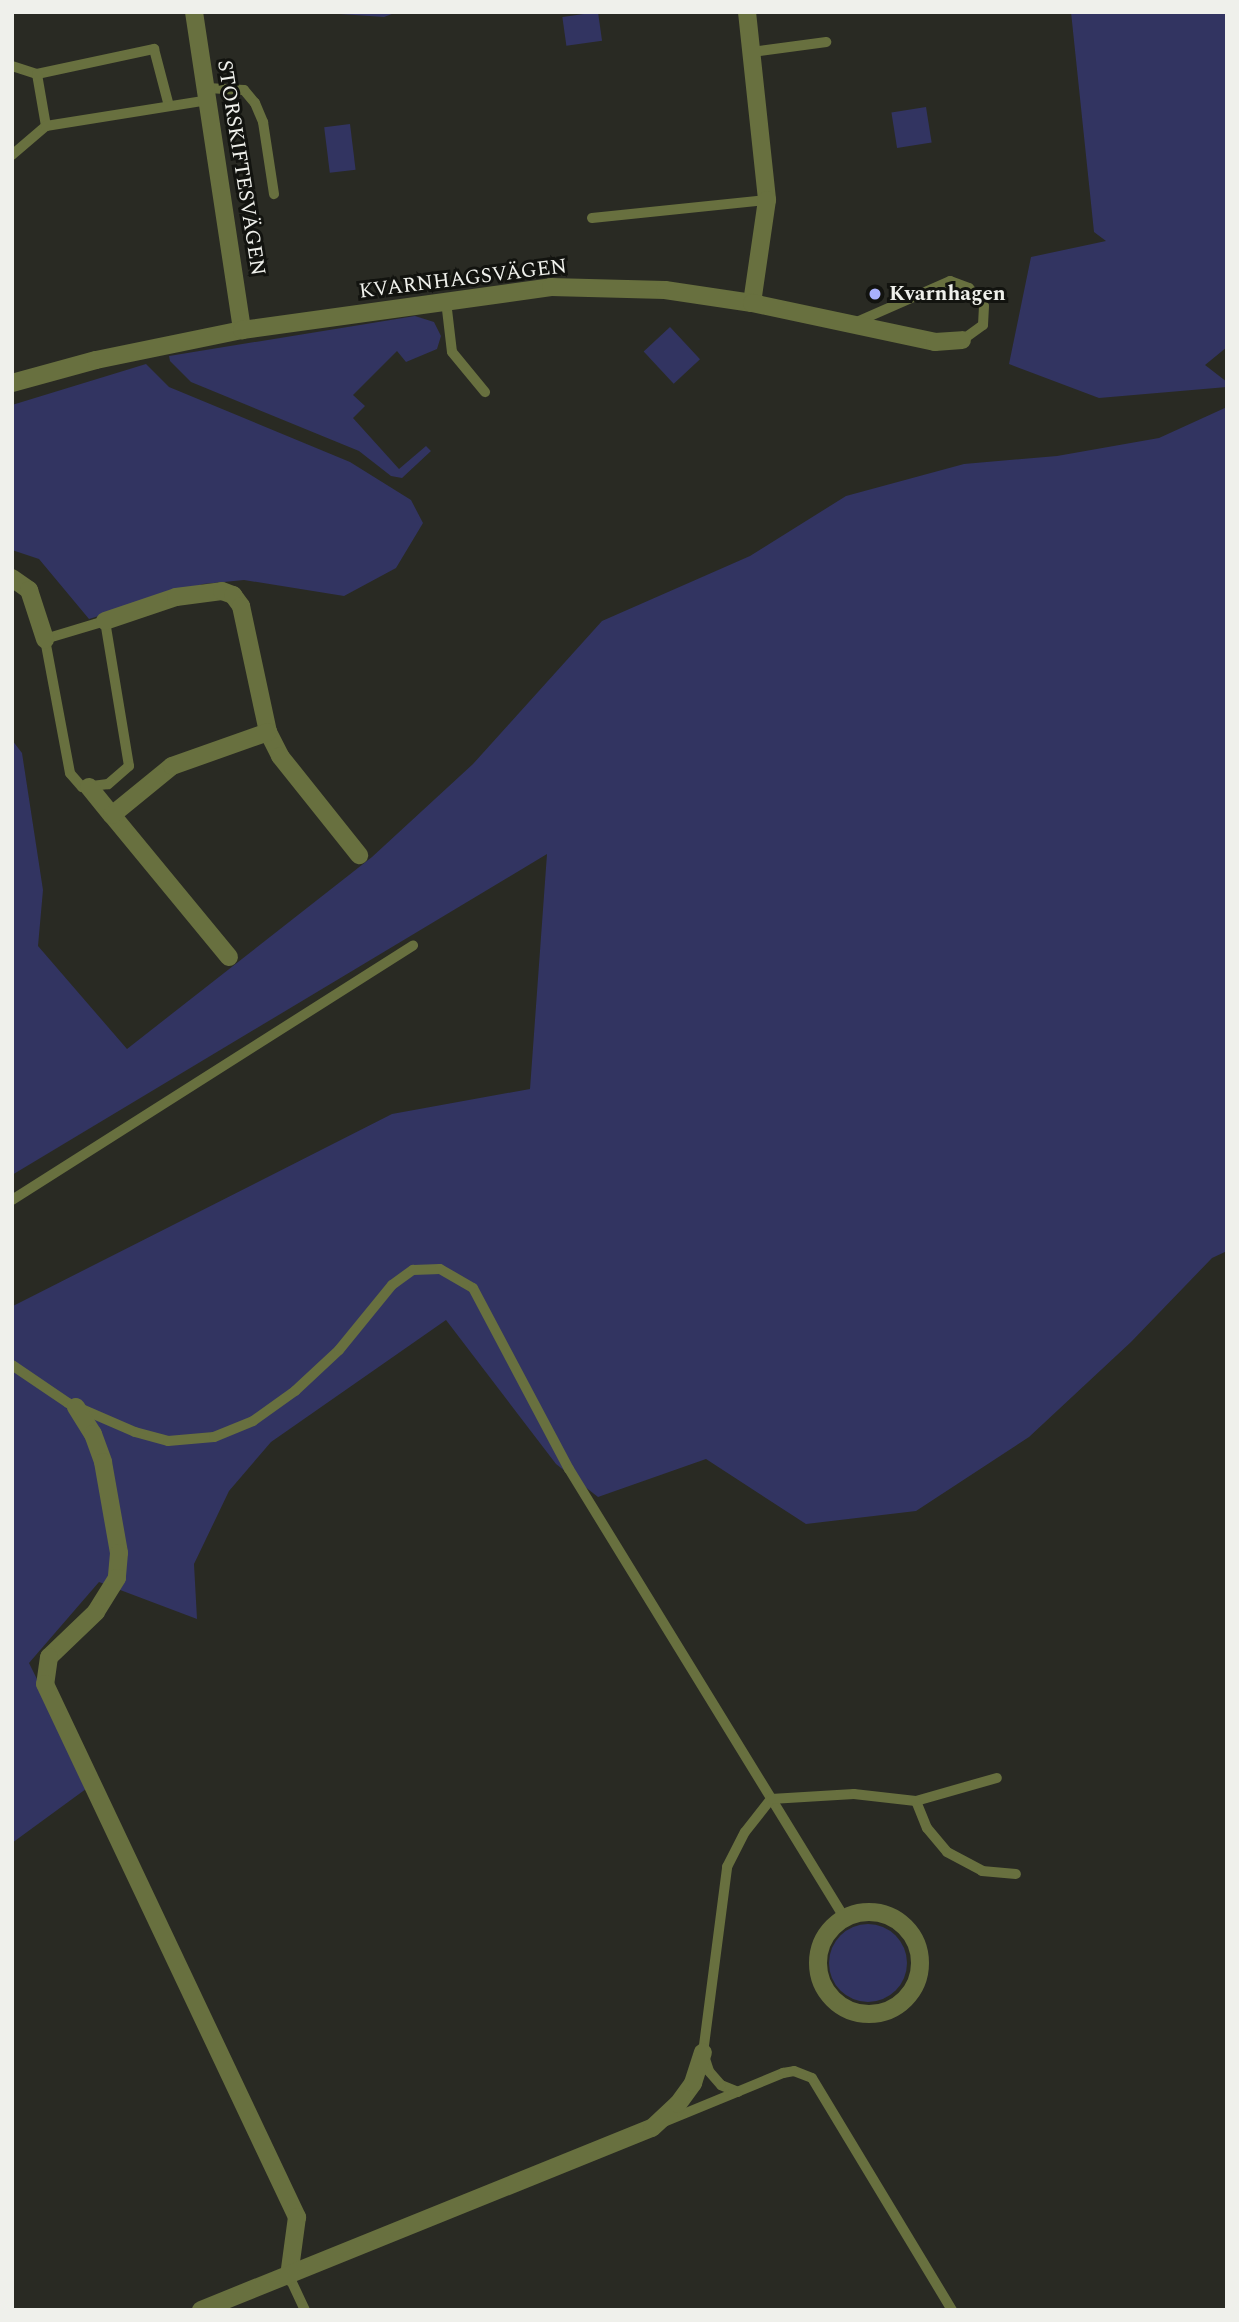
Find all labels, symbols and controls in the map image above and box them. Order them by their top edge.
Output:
street label: STORSKIFTESVÄGEN [212,58,270,278]
street label: KVARNHAGSVÄGEN [357,254,569,304]
place label: Kvarnhagen [889,281,1006,307]
marker: Kvarnhagen [867,286,883,302]

